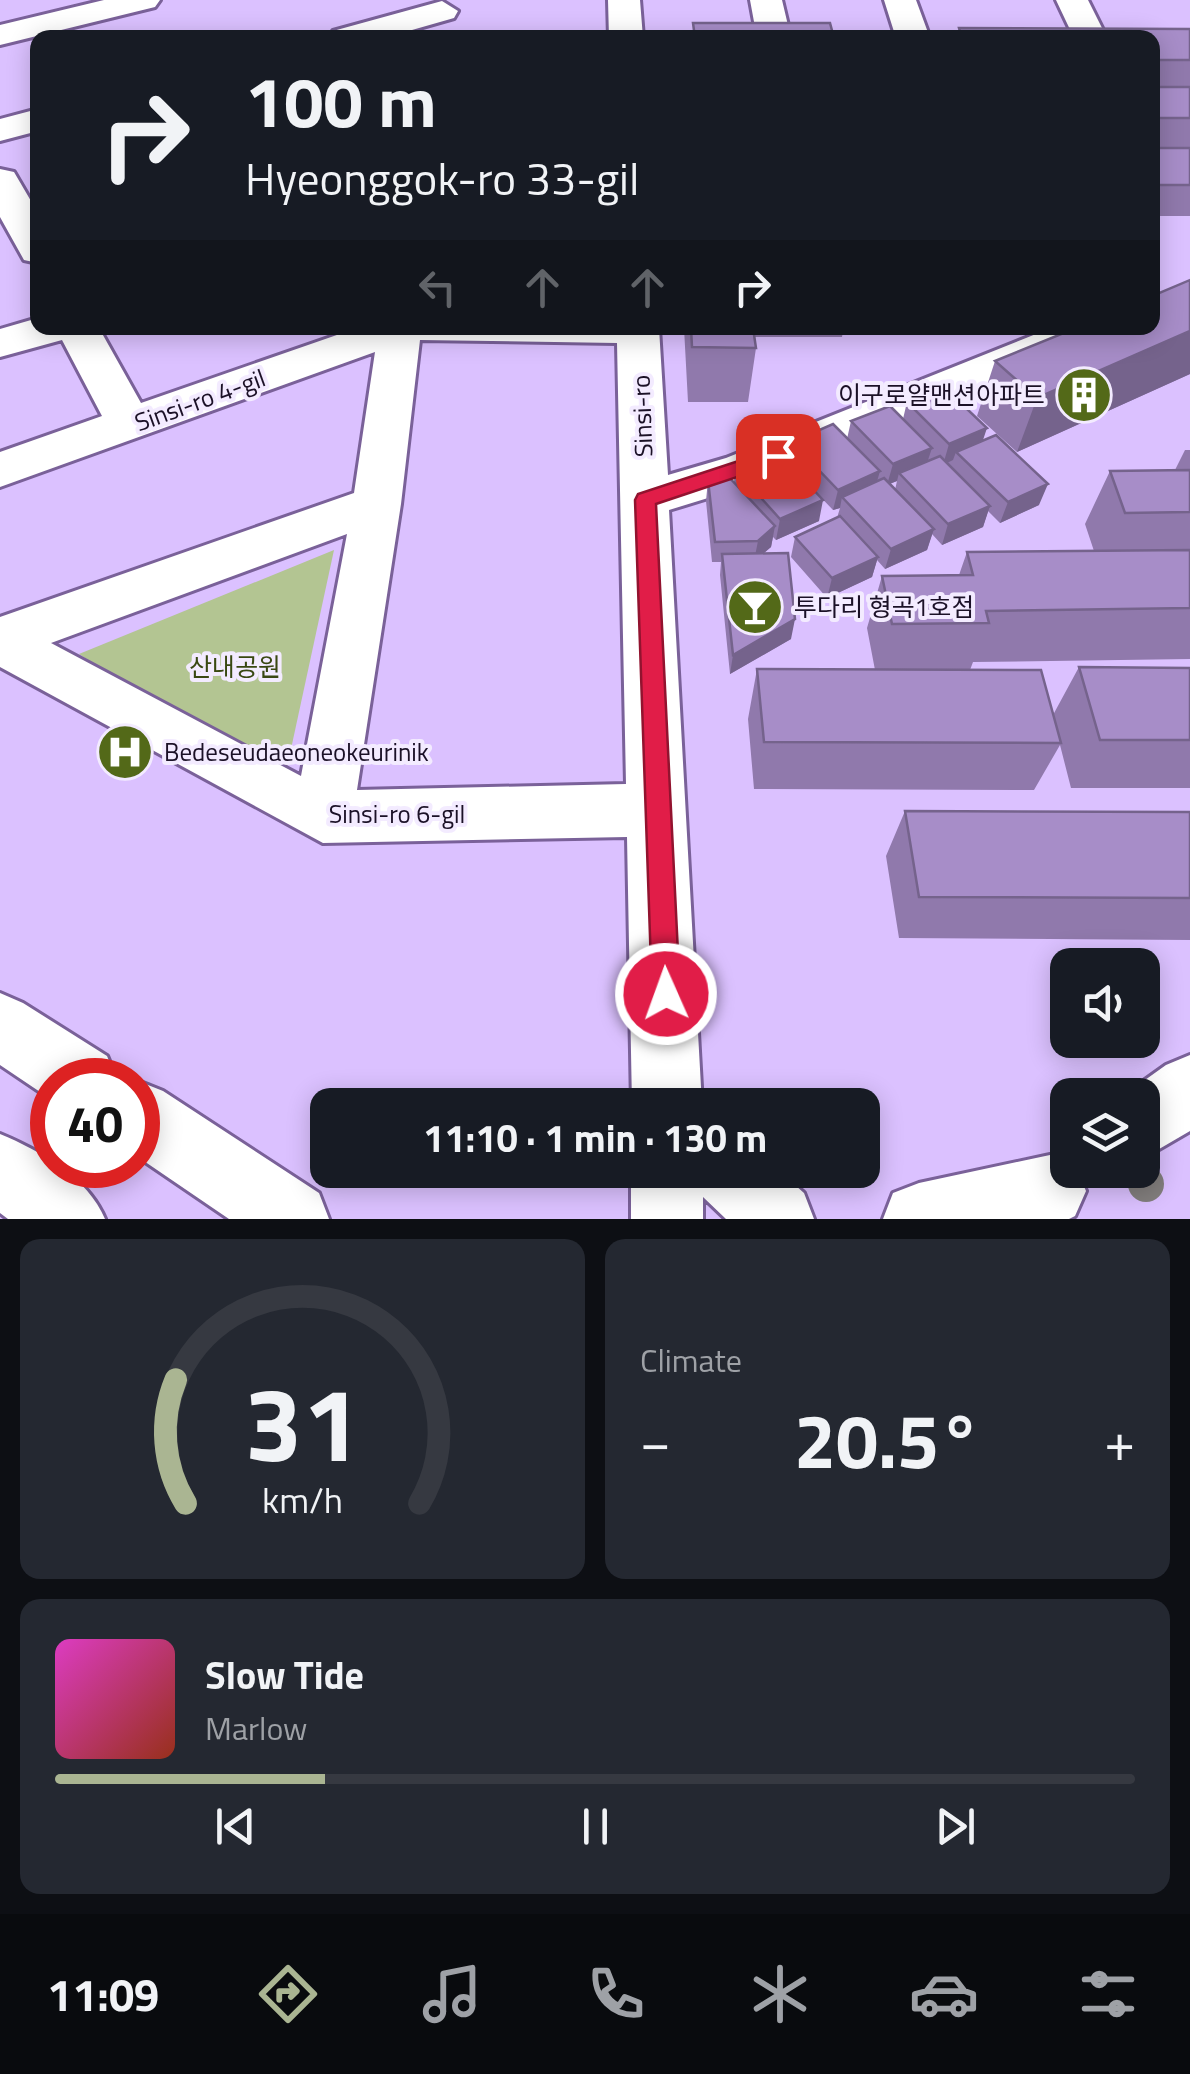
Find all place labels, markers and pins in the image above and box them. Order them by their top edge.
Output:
building icon: 이구로얄맨션아파트 [1054,365,1114,425]
place label: 이구로얄맨션아파트 [838,376,1045,414]
pin [736,414,821,499]
bar icon: 투다리 형곡1호점 [725,577,785,637]
place label: 투다리 형곡1호점 [794,588,975,626]
hospital icon: Bedeseudaeoneokeurinik [95,722,155,782]
place label: Bedeseudaeoneokeurinik [164,733,429,771]

